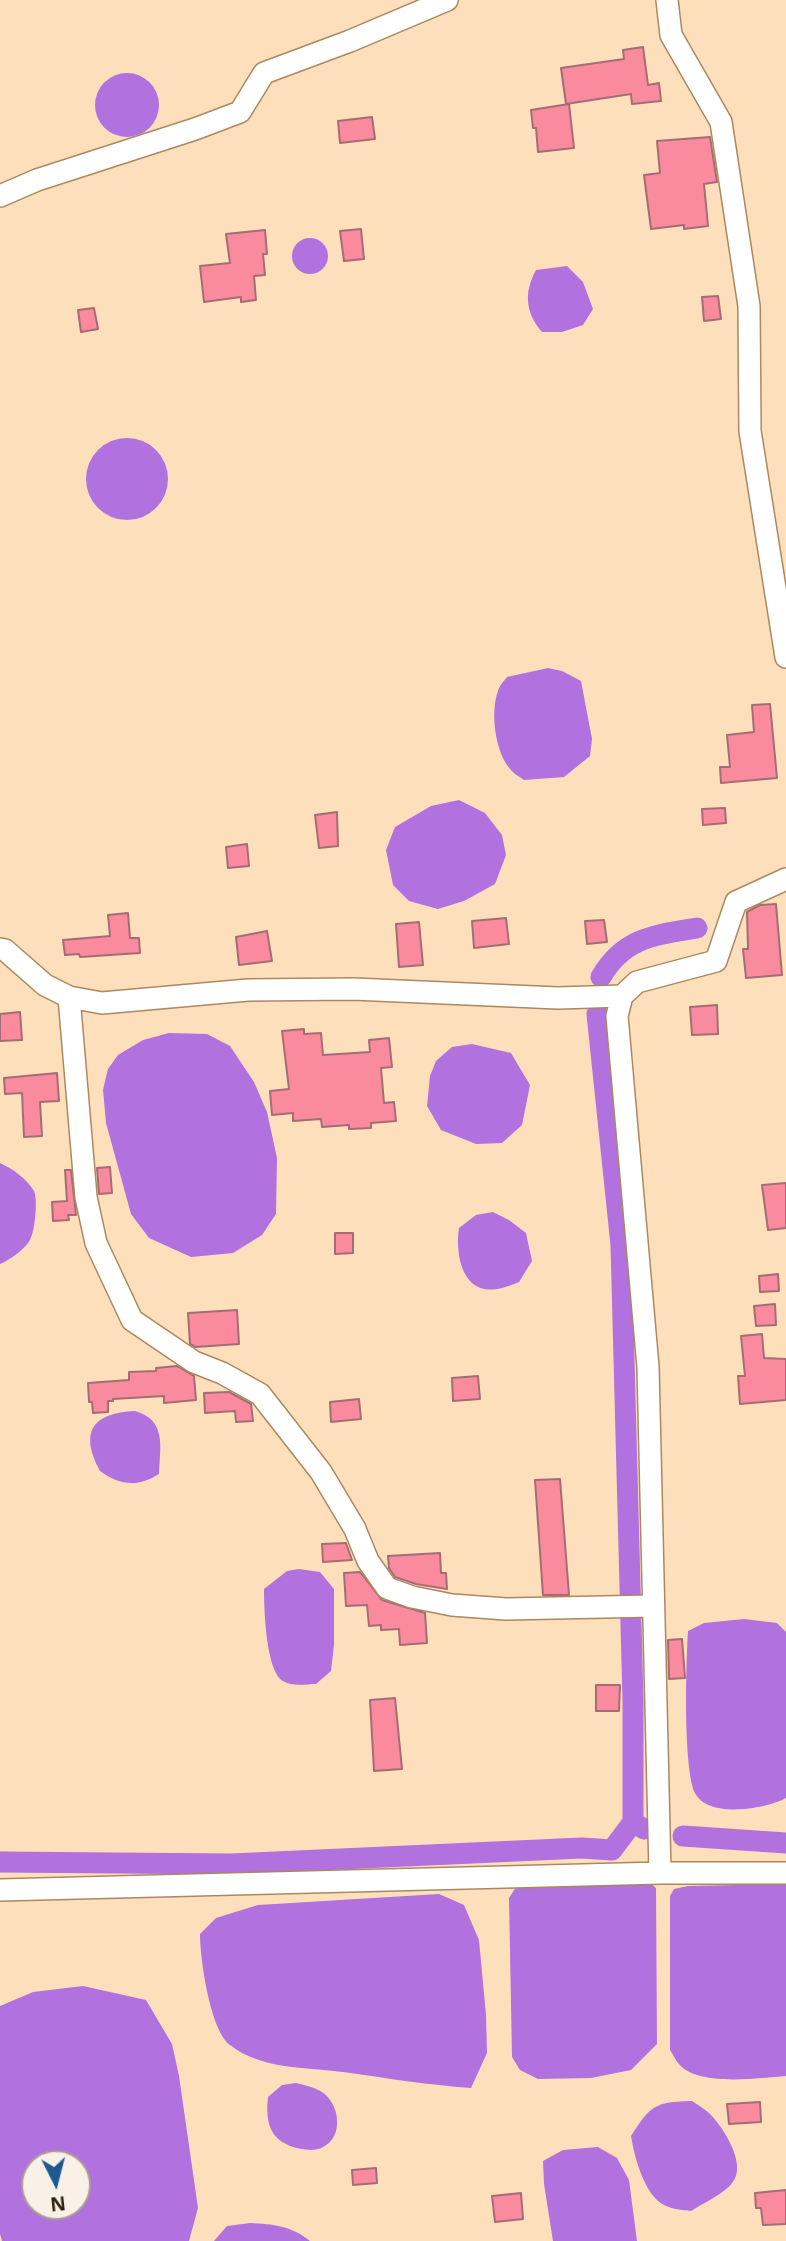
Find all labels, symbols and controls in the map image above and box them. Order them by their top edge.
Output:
north arrow [21,2150,91,2220]
text: N [49,2190,67,2218]

